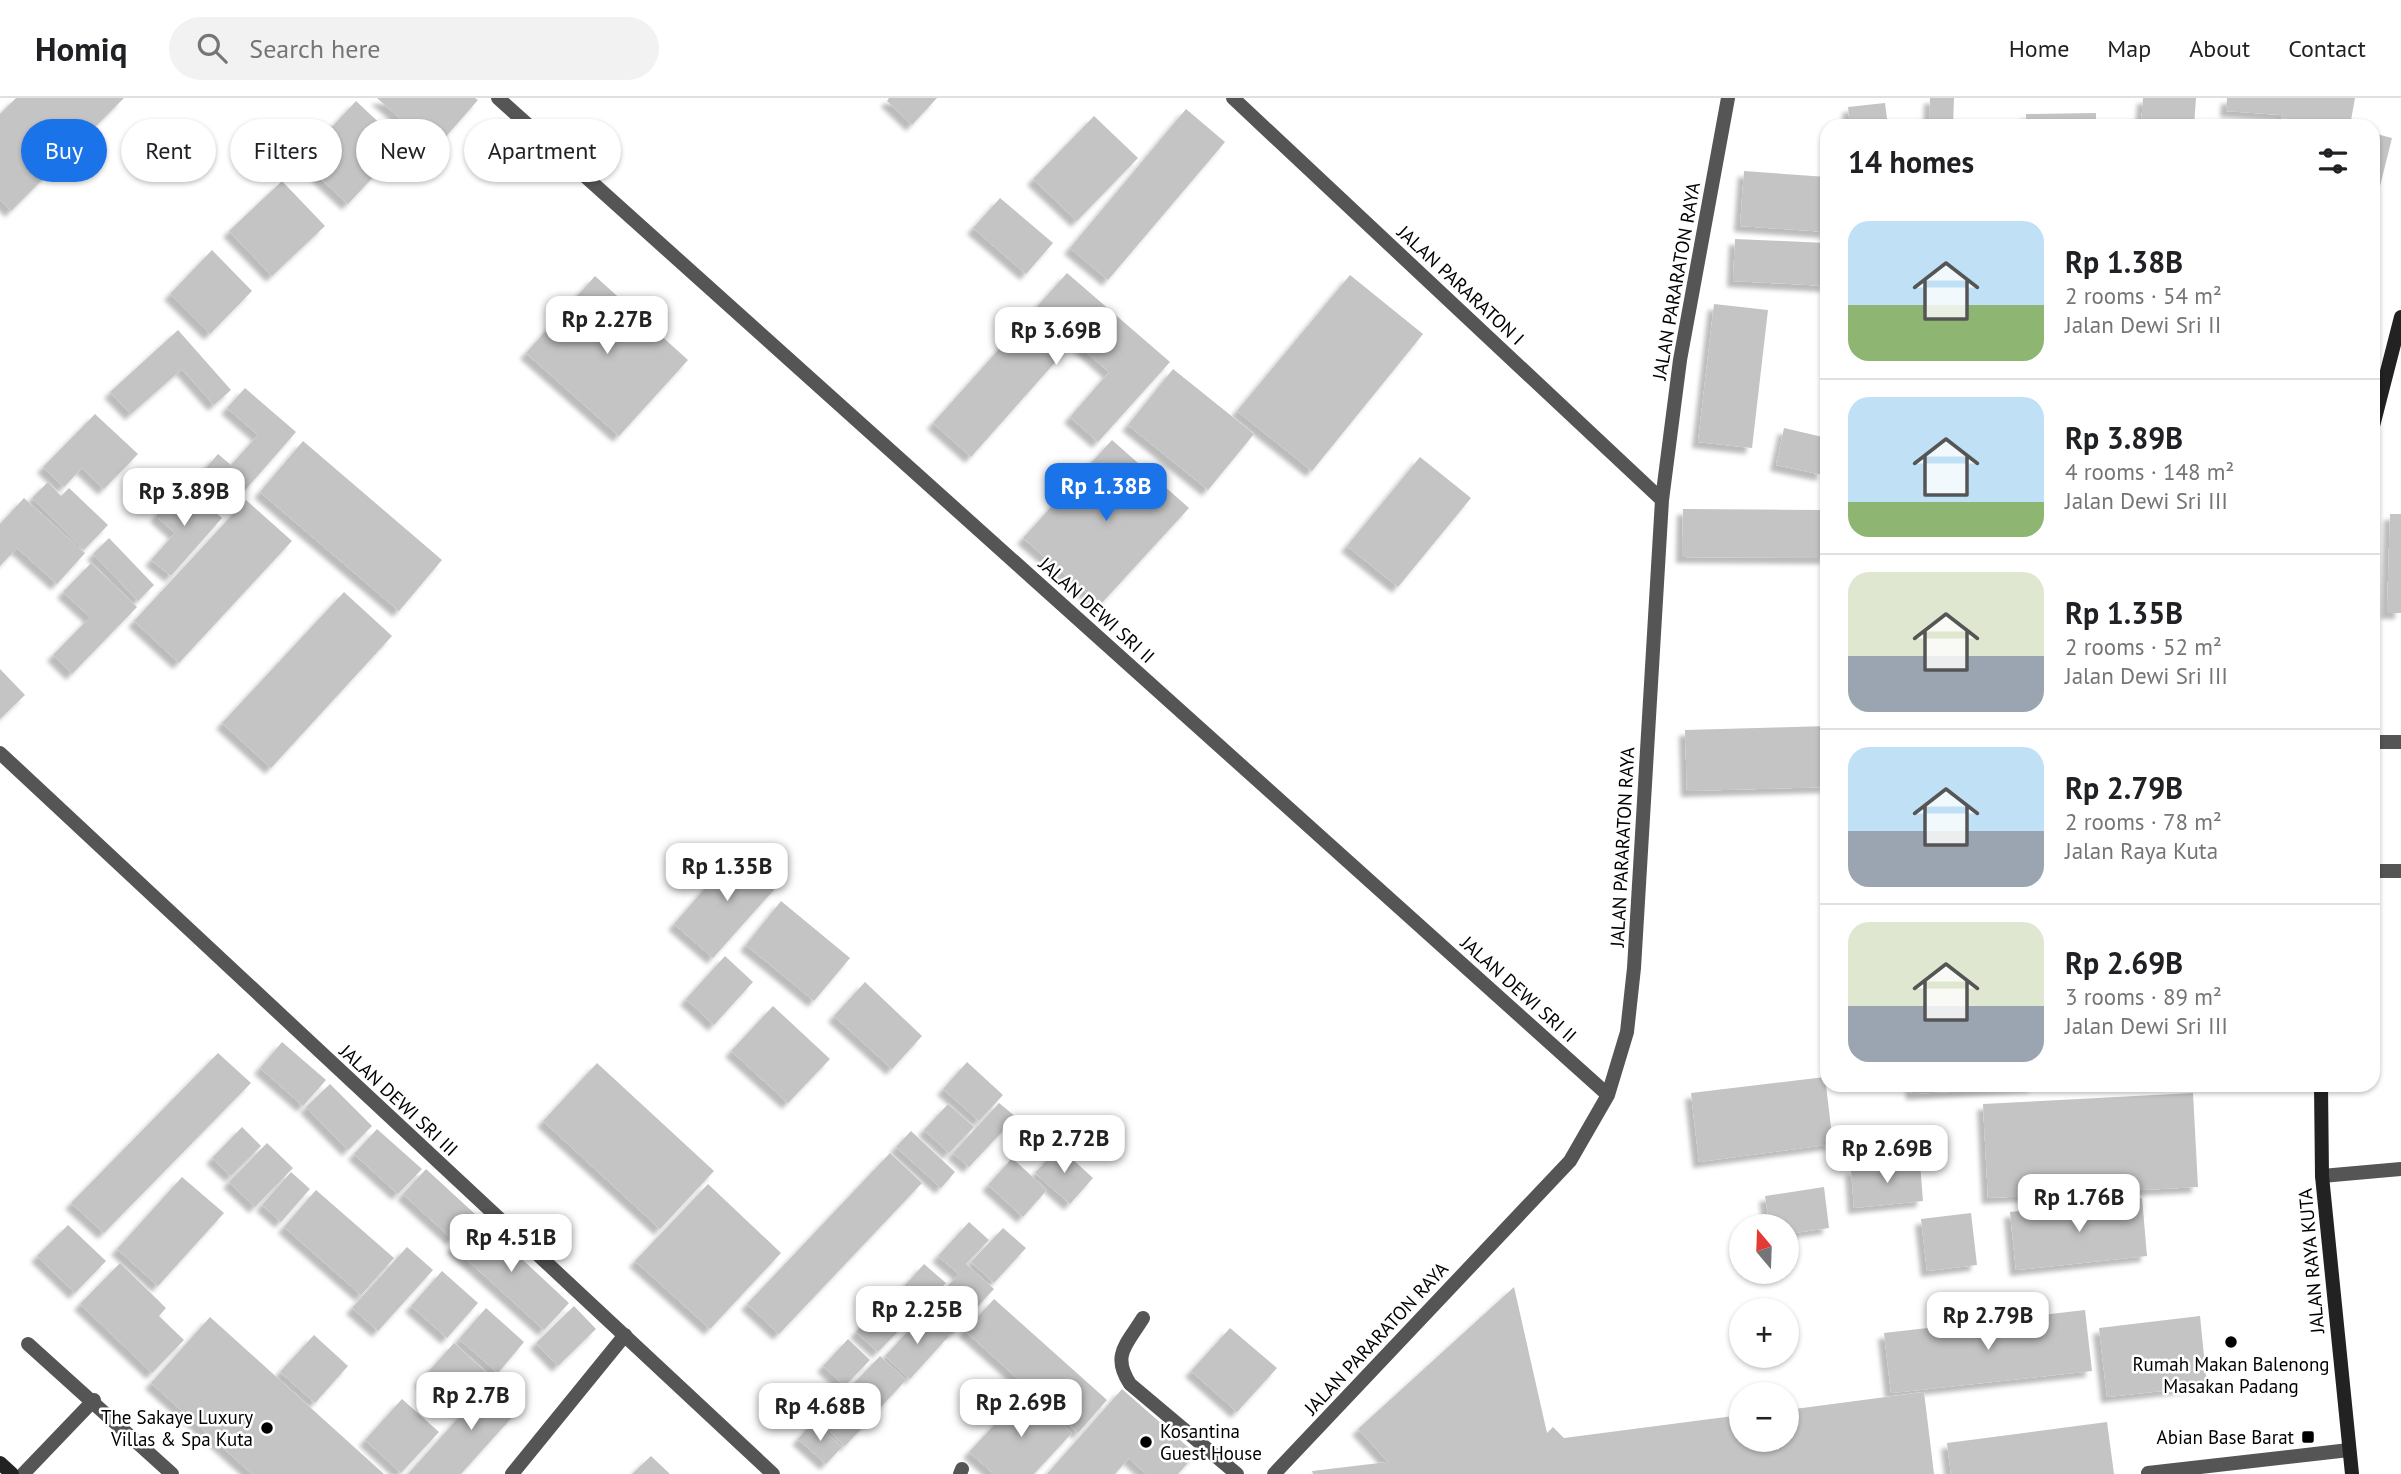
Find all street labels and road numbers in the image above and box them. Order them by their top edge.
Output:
street label: JALAN PARARATON RAYA [1647,180,1705,383]
street label: JALAN PARARATON I [1392,219,1529,350]
street label: JALAN DEWI SRI II [1033,551,1160,668]
street label: JALAN PARARATON RAYA [1605,746,1639,949]
street label: JALAN DEWI SRI II [1455,930,1582,1047]
street label: JALAN DEWI SRI III [334,1038,463,1161]
street label: JALAN RAYA KUTA [2293,1188,2329,1335]
street label: JALAN PARARATON RAYA [1298,1257,1453,1420]

